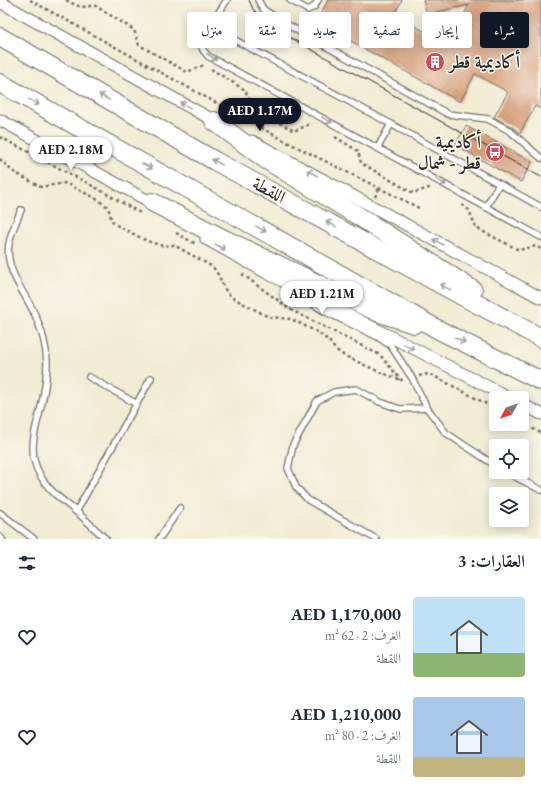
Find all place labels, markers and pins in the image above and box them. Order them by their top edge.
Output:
place label: أكاديمية قطر [447,49,521,74]
building icon: أكاديمية قطر [424,51,446,73]
pin: AED 1.17M [214,98,306,132]
place label: أكاديمية قطر - شمال [418,129,482,175]
pin: AED 2.18M [25,137,117,171]
bus stop icon: أكاديمية قطر - شمال [484,141,506,163]
pin: AED 1.21M [276,281,368,315]

